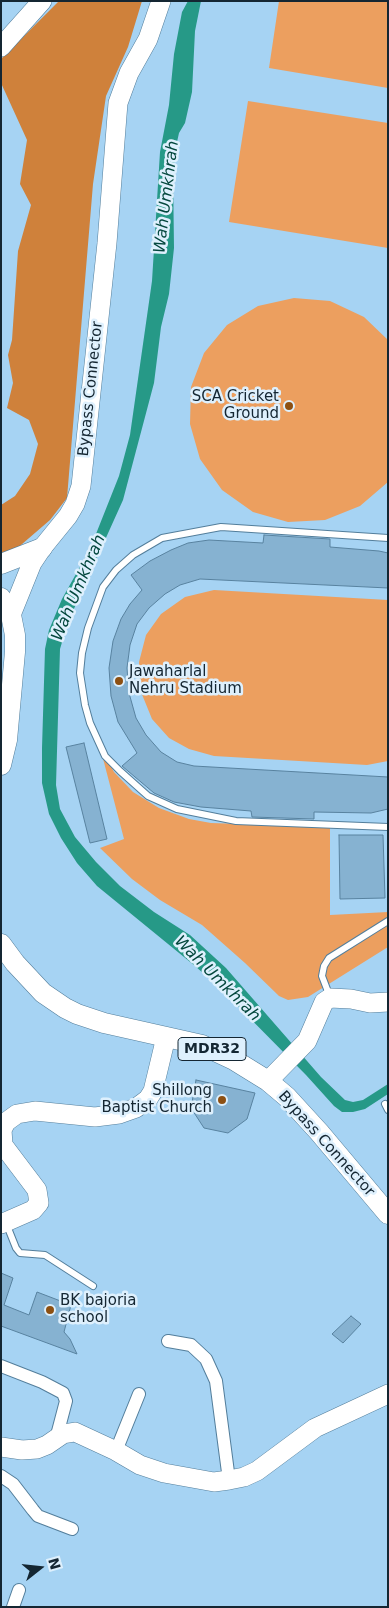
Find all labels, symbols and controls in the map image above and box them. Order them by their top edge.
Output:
water label: Wah Umkhrah [151,140,183,254]
street label: Bypass Connector [75,321,107,457]
place label: SCA Cricket Ground [192,388,279,423]
marker: SCA Cricket Ground [283,400,295,412]
water label: Wah Umkhrah [48,532,110,644]
place label: Jawaharlal Nehru Stadium [129,663,242,698]
marker: Jawaharlal Nehru Stadium [113,675,125,687]
water label: Wah Umkhrah [170,932,264,1026]
road number: MDR32 [178,1038,246,1060]
place label: Shillong Baptist Church [101,1082,212,1117]
street label: Bypass Connector [274,1088,378,1200]
marker: Shillong Baptist Church [216,1094,228,1106]
place label: BK bajoria school [60,1292,136,1327]
marker: BK bajoria school [44,1304,56,1316]
north arrow [15,1543,65,1593]
text: N [45,1556,64,1572]

